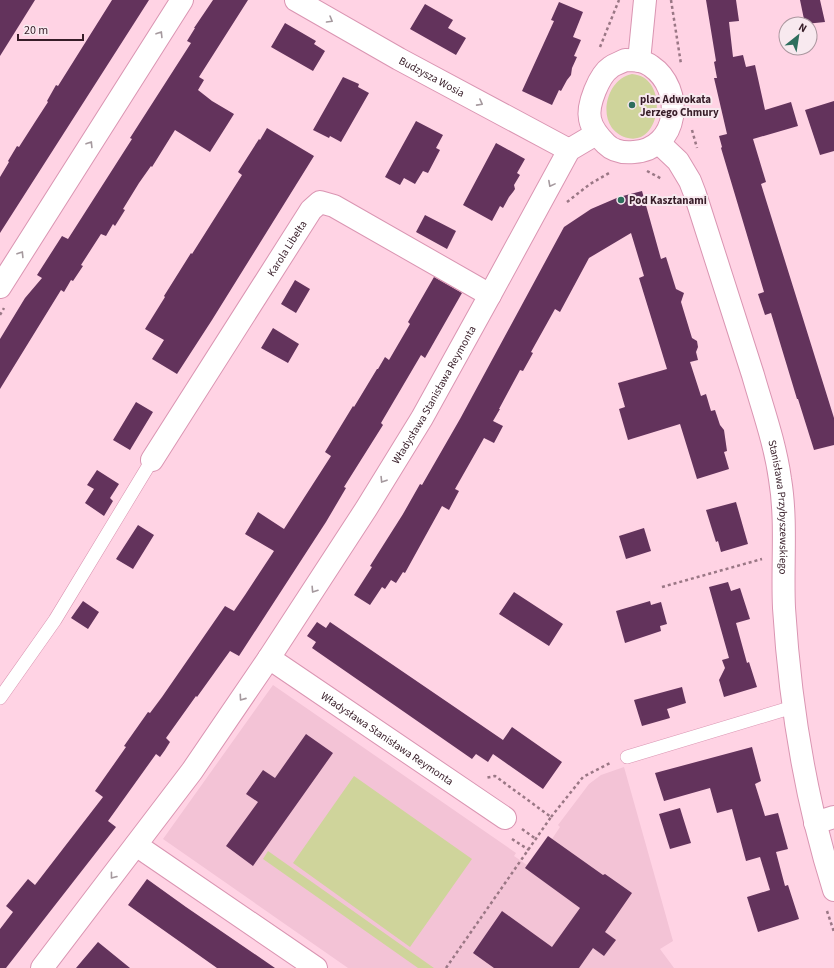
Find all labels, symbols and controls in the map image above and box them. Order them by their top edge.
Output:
one-way arrow [326,15,333,22]
scale bar [18,16,83,42]
north arrow [778,16,818,56]
text: N [796,19,810,36]
text: 20 m [24,22,48,39]
one-way arrow [155,31,163,38]
street label: Budzysza Wosia [396,53,467,101]
place label: plac Adwokata Jerzego Chmury [640,92,719,120]
one-way arrow [476,99,483,106]
marker: plac Adwokata Jerzego Chmury [627,100,637,110]
one-way arrow [86,141,93,148]
one-way arrow [548,180,555,187]
place label: Pod Kasztanami [629,193,707,208]
marker: Pod Kasztanami [616,195,626,205]
street label: Karola Libelta [264,218,311,279]
one-way arrow [16,251,24,258]
street label: Władysława Stanisława Reymonta [389,323,480,467]
street label: Stanisława Przybyszewskiego [764,438,791,575]
one-way arrow [381,476,388,483]
one-way arrow [311,586,319,593]
street label: Władysława Stanisława Reymonta [318,688,456,789]
one-way arrow [240,694,247,701]
one-way arrow [110,871,117,878]

